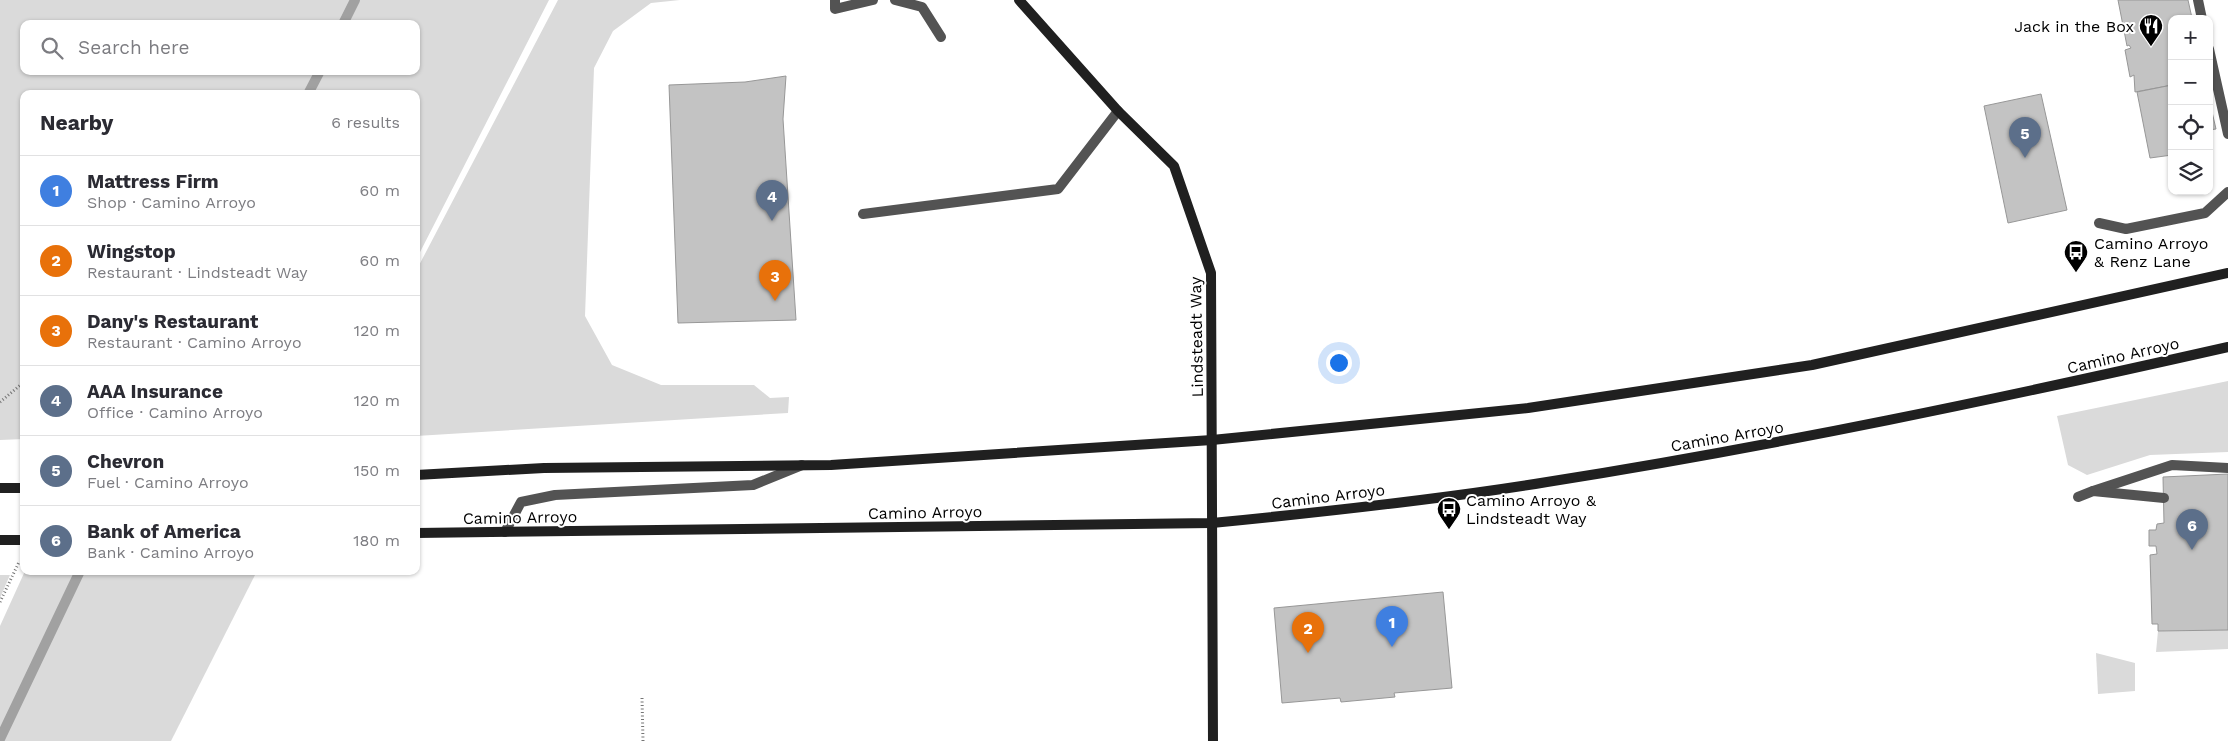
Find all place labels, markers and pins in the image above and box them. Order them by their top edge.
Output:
restaurant icon: Jack in the Box [2138,13,2164,47]
place label: Jack in the Box [2014,17,2134,36]
pin: 5 [2009,117,2041,158]
pin: 4 [756,180,788,221]
place label: Camino Arroyo & Renz Lane [2094,234,2208,271]
bus stop icon: Camino Arroyo & Renz Lane [2063,239,2089,273]
pin: 3 [759,260,791,301]
place label: Camino Arroyo & Lindsteadt Way [1466,491,1597,528]
bus stop icon: Camino Arroyo & Lindsteadt Way [1436,496,1462,530]
pin: 6 [2176,509,2208,550]
pin: 1 [1376,606,1408,647]
pin: 2 [1292,612,1324,653]

